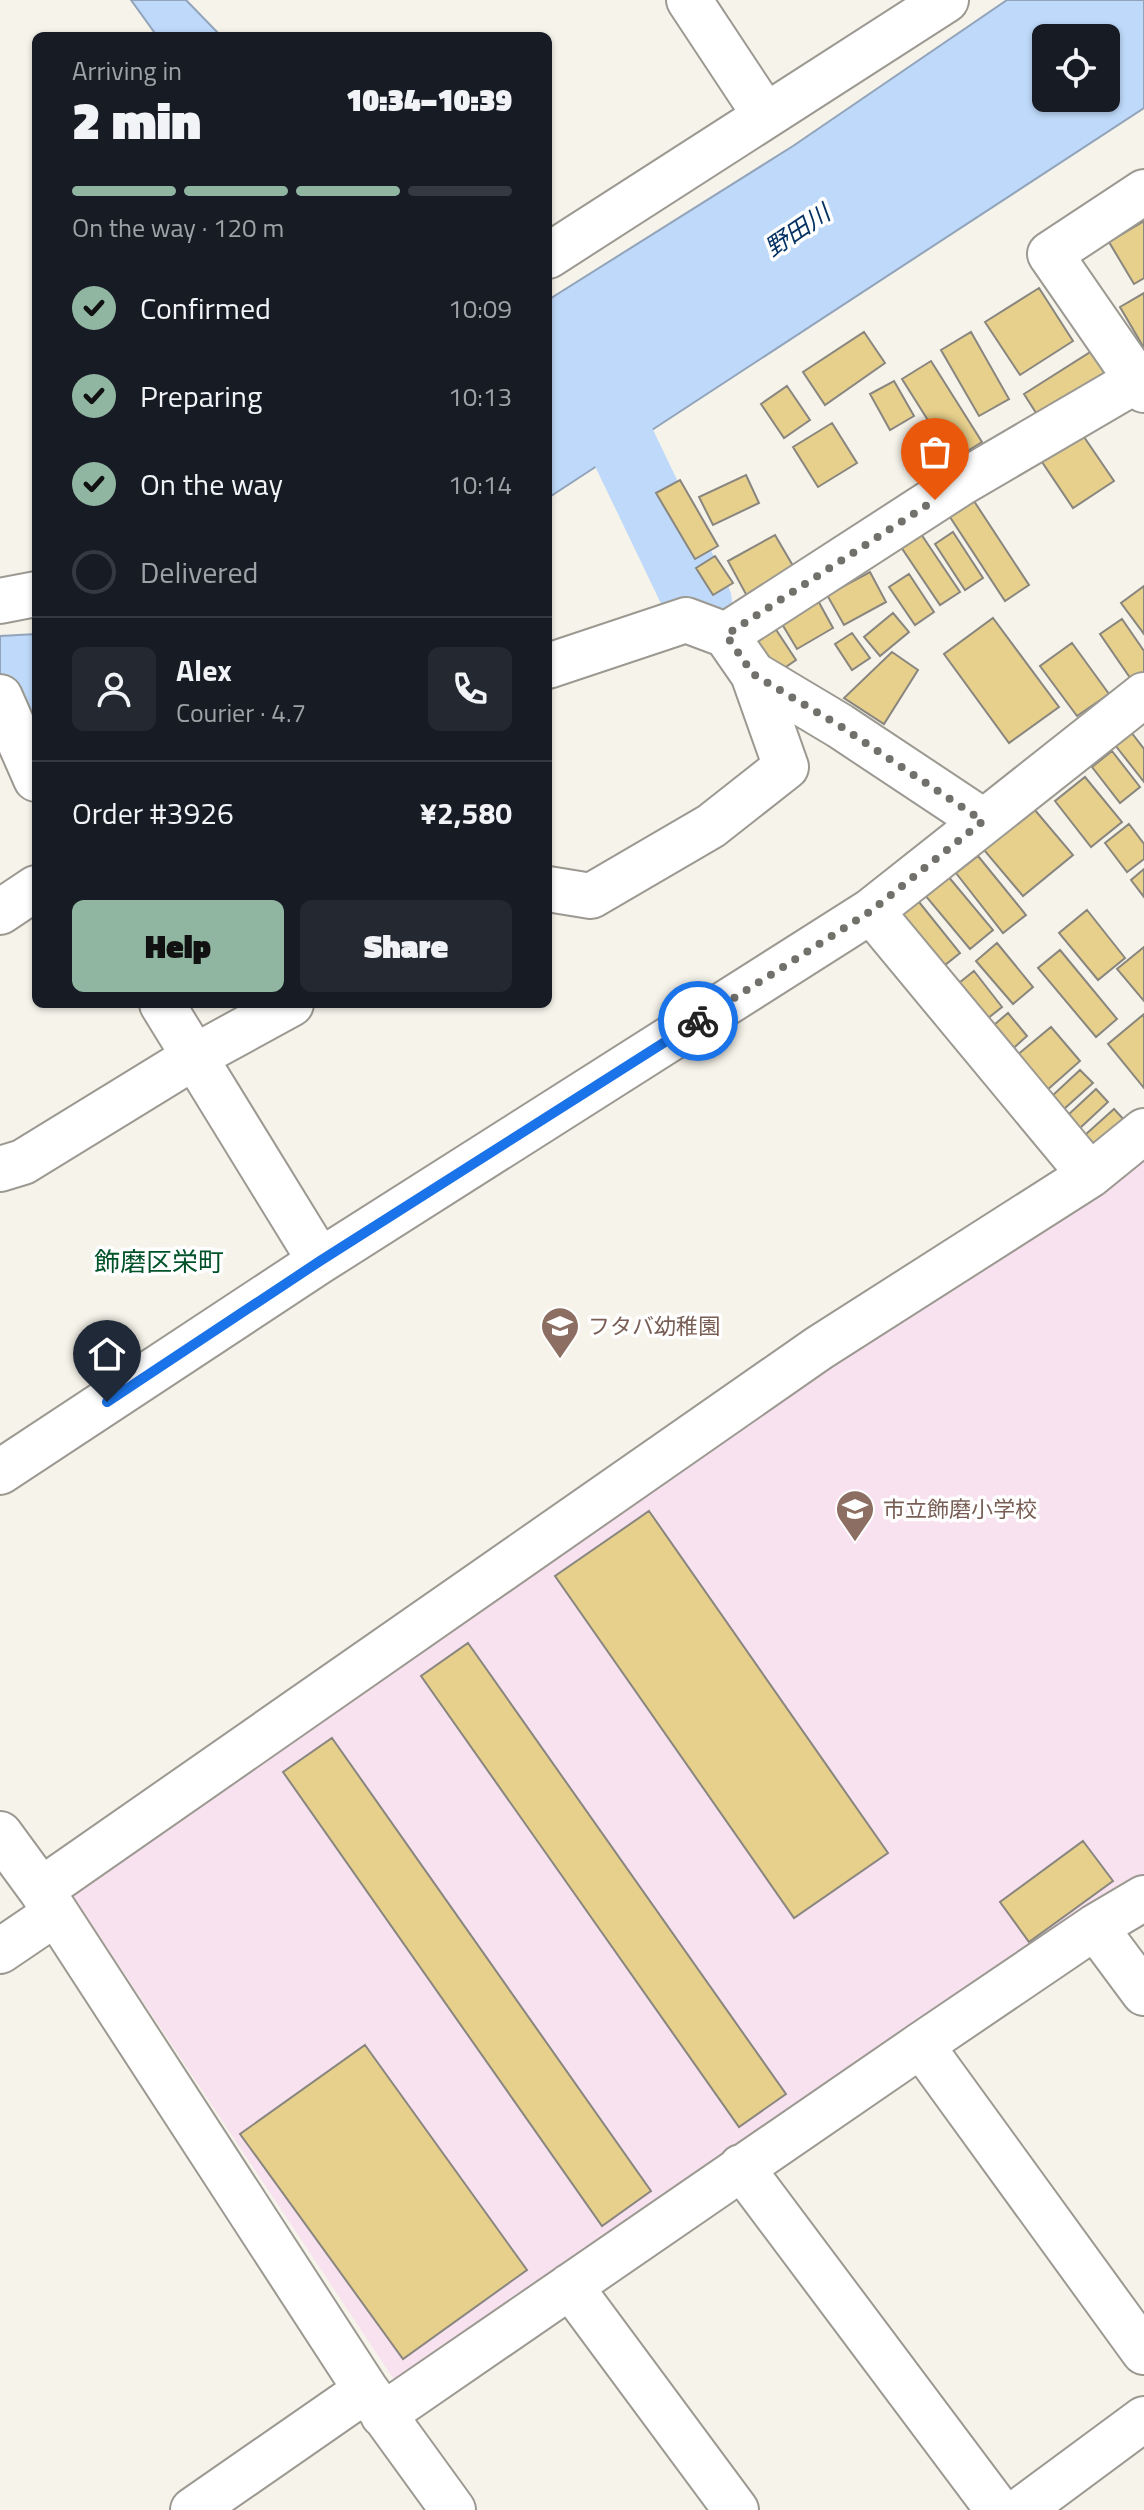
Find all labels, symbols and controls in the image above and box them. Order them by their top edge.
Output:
map controls [1032,24,1120,112]
button: locate [1032,24,1120,112]
text: Arriving in [72,51,182,90]
text: 10:34–10:39 [346,77,512,123]
text: 2 min [72,80,201,159]
water label: 野田川 [757,193,839,265]
text: On the way · 120 m [72,208,284,247]
text: Confirmed [140,285,271,331]
icon: check [72,286,116,330]
text: 10:09 [448,289,512,328]
text: Preparing [140,373,262,419]
icon: check [72,374,116,418]
text: 10:13 [448,377,512,416]
pin [901,418,969,500]
icon: bag [913,430,957,474]
text: On the way [140,461,283,507]
icon: check [72,462,116,506]
text: 10:14 [448,465,512,504]
text: Delivered [140,549,258,595]
button: person [72,647,156,731]
text: Alex [176,647,232,693]
button: phone [428,647,512,731]
text: Courier · 4.7 [176,693,306,732]
text: Order #3926 [72,790,234,836]
text: ¥2,580 [420,790,512,836]
button: Help [72,900,284,992]
button: Share [300,900,512,992]
courier [658,981,738,1061]
icon: bike [676,999,720,1043]
district label: 飾磨区栄町 [94,1242,224,1281]
school or university icon: フタバ幼稚園 [539,1305,581,1360]
place label: フタバ幼稚園 [588,1309,720,1343]
pin [73,1320,141,1402]
icon: home [85,1332,129,1376]
school or university icon: 市立飾磨小学校 [834,1488,876,1543]
place label: 市立飾磨小学校 [883,1492,1037,1526]

